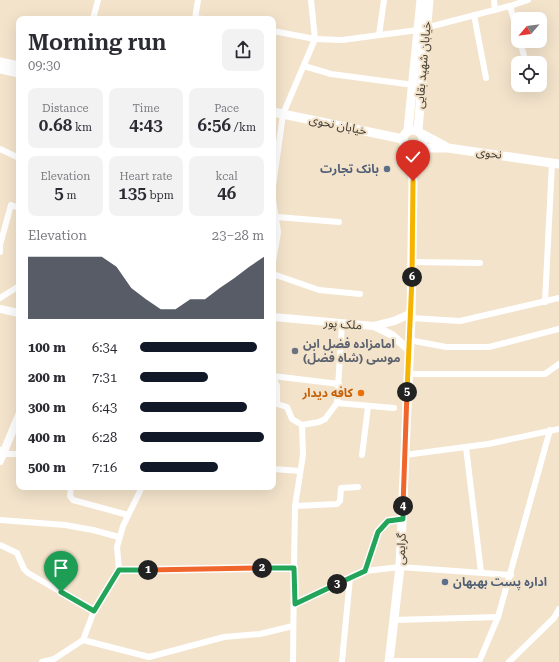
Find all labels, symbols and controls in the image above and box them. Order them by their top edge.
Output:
north arrow [511,12,547,48]
map controls [511,12,547,92]
street label: خیابان شهید بقایی [412,21,434,109]
button: share [222,29,264,71]
text: Morning run [28,30,166,55]
button: locate [511,56,547,92]
text: 09:30 [28,58,60,73]
text: Distance [42,102,89,115]
text: Time [133,102,159,115]
text: Pace [214,102,239,115]
street label: خیابان نحوی [308,112,368,138]
text: 0.68 [39,115,72,135]
text: 4:43 [129,115,163,135]
text: 6:56 [197,115,231,135]
text: km [72,121,92,134]
text: /km [231,121,256,134]
pin [396,140,430,181]
street label: نحوی [475,144,503,162]
icon: check [402,146,424,168]
place label: بانک تجارت [320,162,379,176]
marker: بانک تجارت [382,164,392,174]
text: Elevation [40,170,90,183]
text: Heart rate [120,170,172,183]
text: kcal [216,170,238,183]
text: 5 [54,183,64,203]
text: 135 [118,183,147,203]
text: 46 [217,183,236,203]
text: m [64,189,77,202]
text: bpm [147,189,174,202]
text: Elevation [28,228,87,243]
text: 23–28 m [212,228,264,243]
pin: 6 [402,267,422,287]
text: 6 [409,270,415,283]
street label: ملک پور [322,315,363,334]
place label: امامزاده فضل ابن موسی (شاه فضل) [303,337,400,365]
text: 100 m [28,340,66,355]
text: 6:34 [92,340,117,355]
marker: امامزاده فضل ابن موسی (شاه فضل) [290,346,300,356]
text: 200 m [28,370,66,385]
text: 7:31 [92,370,117,385]
pin: 5 [397,382,417,402]
text: 5 [404,385,410,398]
place label: کافه دیدار [301,386,354,400]
marker: کافه دیدار [356,388,366,398]
text: 300 m [28,400,66,415]
text: 6:43 [92,400,117,415]
text: 400 m [28,430,66,445]
text: 6:28 [92,430,117,445]
text: 500 m [28,460,66,475]
text: 7:16 [92,460,117,475]
pin: 4 [393,496,413,516]
text: 4 [400,499,406,512]
street label: گرایمی [393,532,409,565]
pin [44,551,78,592]
icon: arrive [50,557,72,579]
pin: 2 [252,558,272,578]
pin: 1 [138,560,158,580]
text: 2 [259,561,265,574]
text: 1 [145,563,151,576]
pin: 3 [327,574,347,594]
place label: اداره پست بهبهان [453,575,547,591]
text: 3 [334,577,340,590]
marker: اداره پست بهبهان [440,577,450,587]

